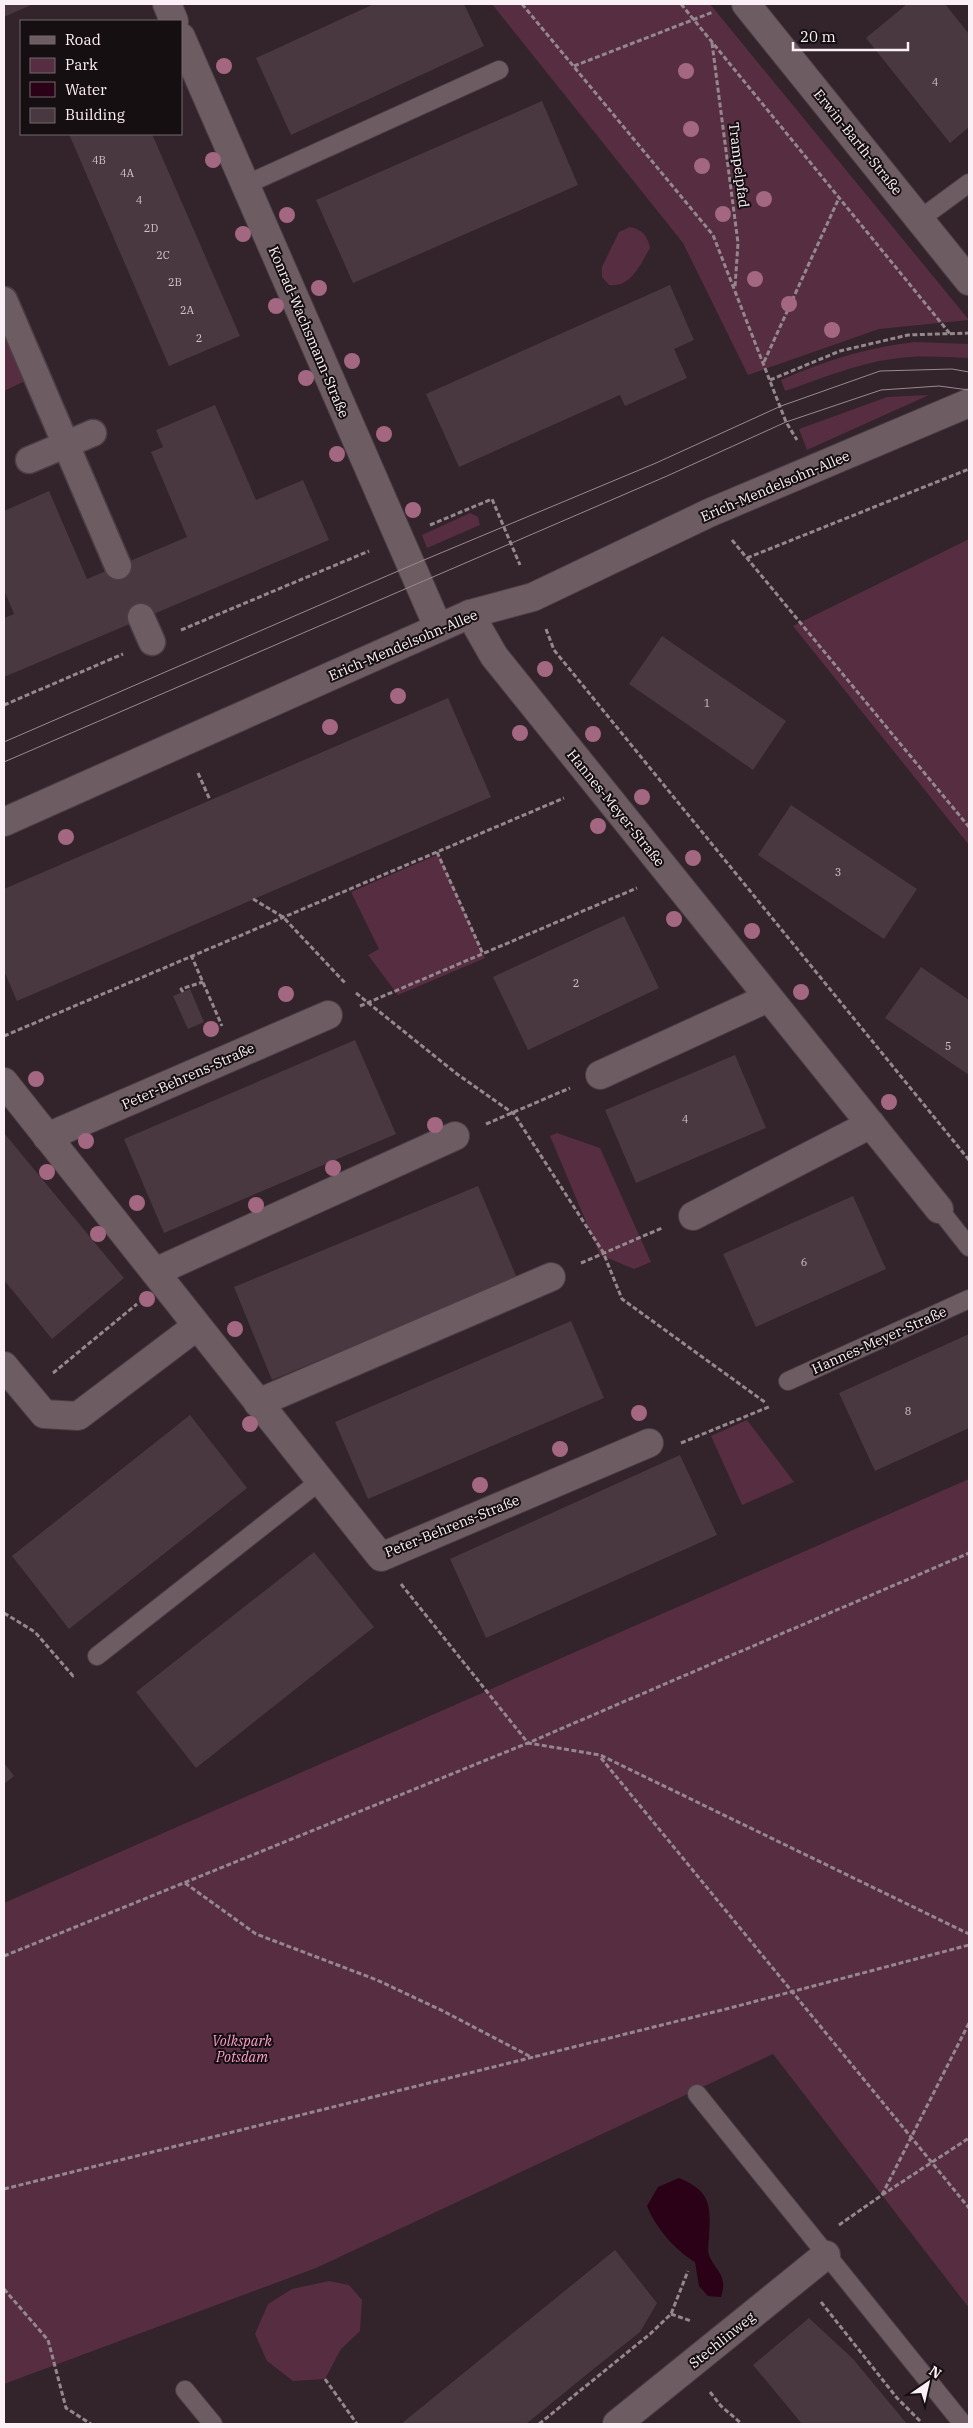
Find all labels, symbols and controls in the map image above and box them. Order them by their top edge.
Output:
legend [20,20,182,135]
scale bar [793,20,908,52]
text: 20 m [800,27,836,46]
text: Road [65,30,101,49]
text: Park [65,55,98,74]
house number: 4 [932,75,939,89]
text: Water [65,80,107,99]
street label: Erwin-Barth-Straße [810,85,906,199]
text: Building [65,105,125,124]
street label: Trampelpfad [725,121,753,209]
house number: 4B [92,153,106,167]
house number: 4A [120,166,135,180]
house number: 4 [136,193,143,207]
house number: 2D [144,221,158,235]
street label: Konrad-Wachsmann-Straße [265,243,353,421]
house number: 2C [156,248,170,262]
house number: 2B [168,275,182,289]
house number: 2A [180,303,195,317]
house number: 2 [196,331,202,345]
street label: Erich-Mendelsohn-Allee [698,446,852,526]
street label: Erich-Mendelsohn-Allee [326,605,480,685]
house number: 1 [704,696,710,710]
street label: Hannes-Meyer-Straße [563,746,669,870]
house number: 3 [835,865,841,879]
house number: 2 [573,976,579,990]
street label: Peter-Behrens-Straße [119,1039,257,1113]
house number: 5 [945,1039,951,1053]
house number: 4 [682,1112,689,1126]
house number: 6 [801,1255,807,1269]
street label: Hannes-Meyer-Straße [809,1302,949,1378]
house number: 8 [905,1404,911,1418]
street label: Peter-Behrens-Straße [382,1491,522,1561]
park label: Volkspark Potsdam [212,2032,273,2066]
street label: Stechlinweg [685,2308,759,2372]
north arrow [903,2358,953,2408]
text: N [926,2362,945,2383]

